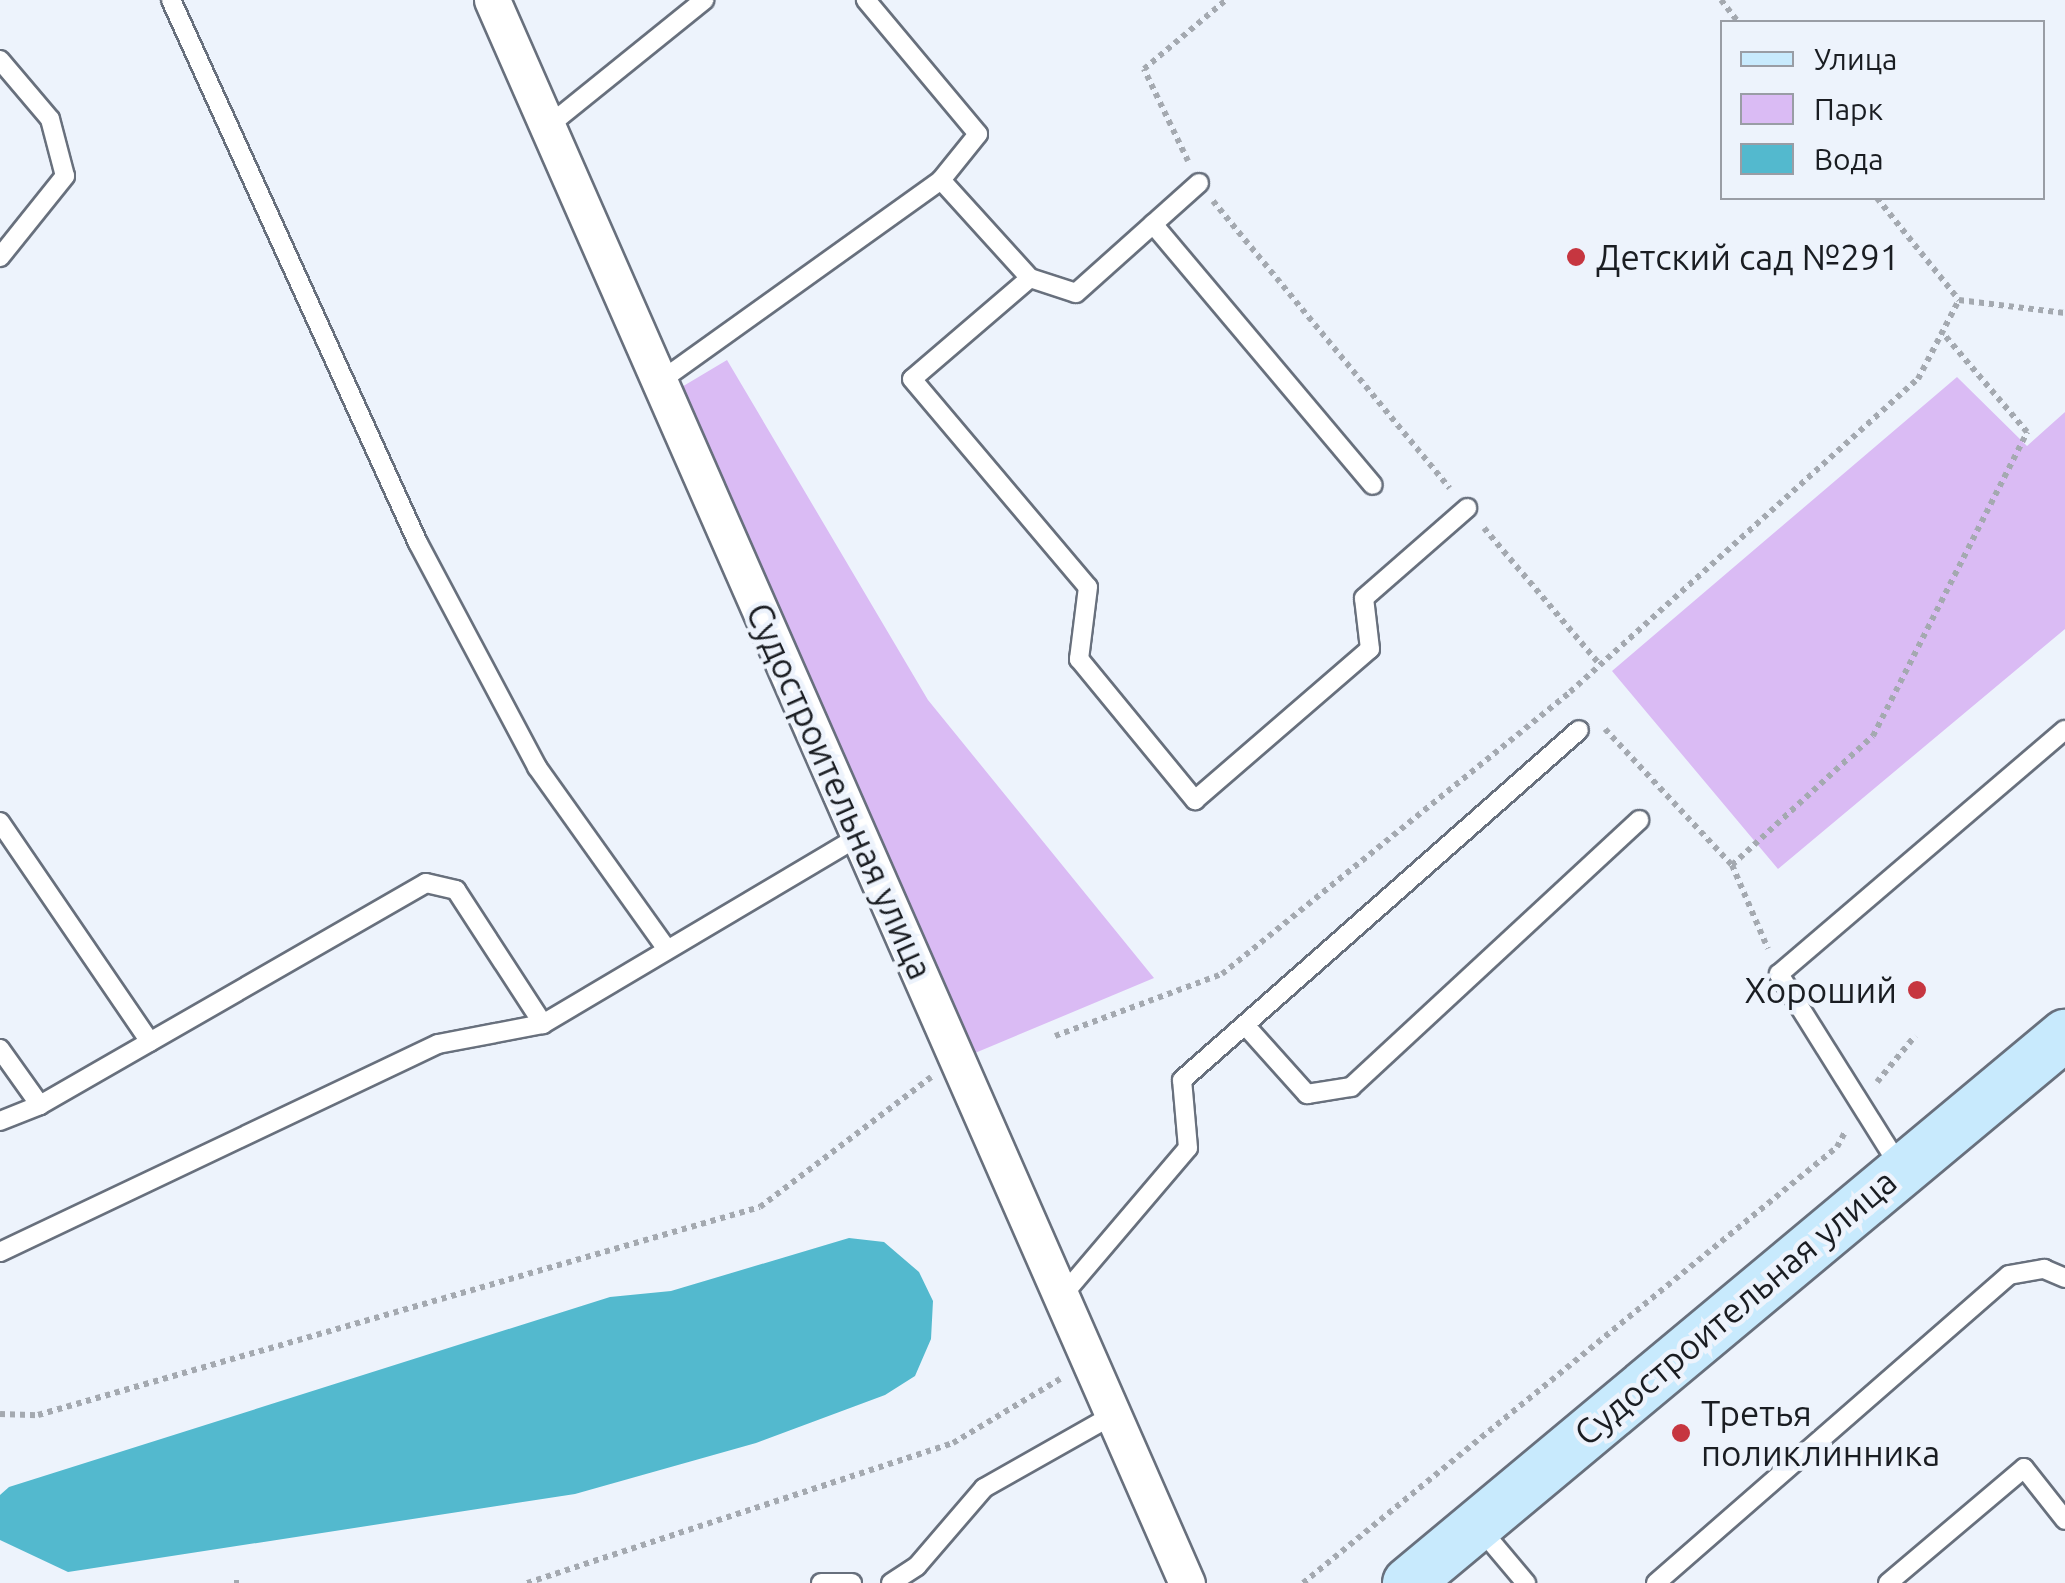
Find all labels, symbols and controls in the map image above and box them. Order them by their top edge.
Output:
legend [1720,20,2045,200]
text: Улица [1814,42,1898,76]
text: Парк [1814,92,1883,126]
text: Вода [1814,142,1884,176]
place label: Детский сад №291 [1596,236,1900,278]
marker: Детский сад №291 [1565,246,1587,268]
street label: Судостроительная улица [738,596,942,986]
place label: Хороший [1745,969,1897,1011]
marker: Хороший [1906,979,1928,1001]
street label: Судостроительная улица [1566,1160,1904,1454]
place label: Третья поликлинника [1701,1392,1940,1474]
marker: Третья поликлинника [1670,1422,1692,1444]

